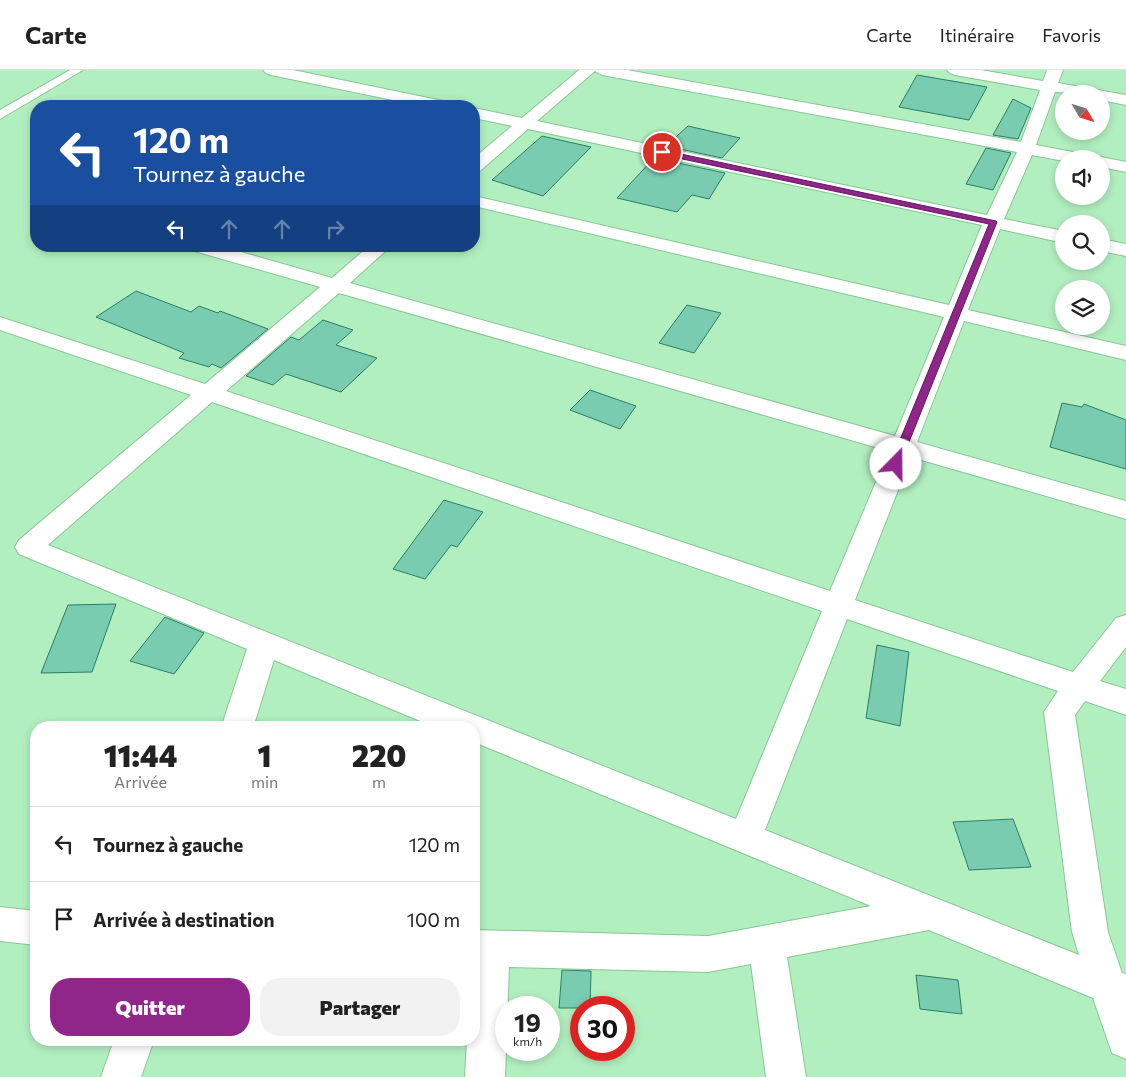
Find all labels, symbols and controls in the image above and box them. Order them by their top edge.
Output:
text: Carte [25,20,87,49]
text: Carte [866,24,912,46]
text: Itinéraire [940,24,1014,46]
text: Favoris [1042,24,1101,46]
north arrow [1055,85,1110,140]
map controls [1055,85,1110,335]
text: 120 m [133,117,229,160]
icon: left [50,120,115,185]
pin [641,131,683,173]
icon: arrive [648,138,676,166]
button: sound [1055,150,1110,205]
text: Tournez à gauche [133,160,305,187]
icon: left [162,215,190,243]
icon: ahead [215,215,243,243]
icon: ahead [268,215,296,243]
icon: right [321,215,349,243]
button: search [1055,215,1110,270]
button: layers [1055,280,1110,335]
position arrow [869,437,921,489]
text: 11:44 [104,736,177,773]
text: 1 [258,736,272,773]
text: 220 [352,736,406,773]
text: Arrivée [114,772,167,791]
text: min [251,772,278,791]
text: m [372,772,386,791]
icon: left [50,830,78,858]
text: Tournez à gauche [93,833,243,856]
text: 120 m [409,833,460,856]
icon: arrive [50,905,78,933]
text: Arrivée à destination [93,908,275,931]
text: 100 m [407,908,460,931]
button: Quitter [50,978,250,1036]
button: Partager [260,978,460,1036]
speed limit sign: 30 [570,996,635,1061]
text: 19 [514,1007,541,1037]
text: km/h [513,1034,542,1048]

